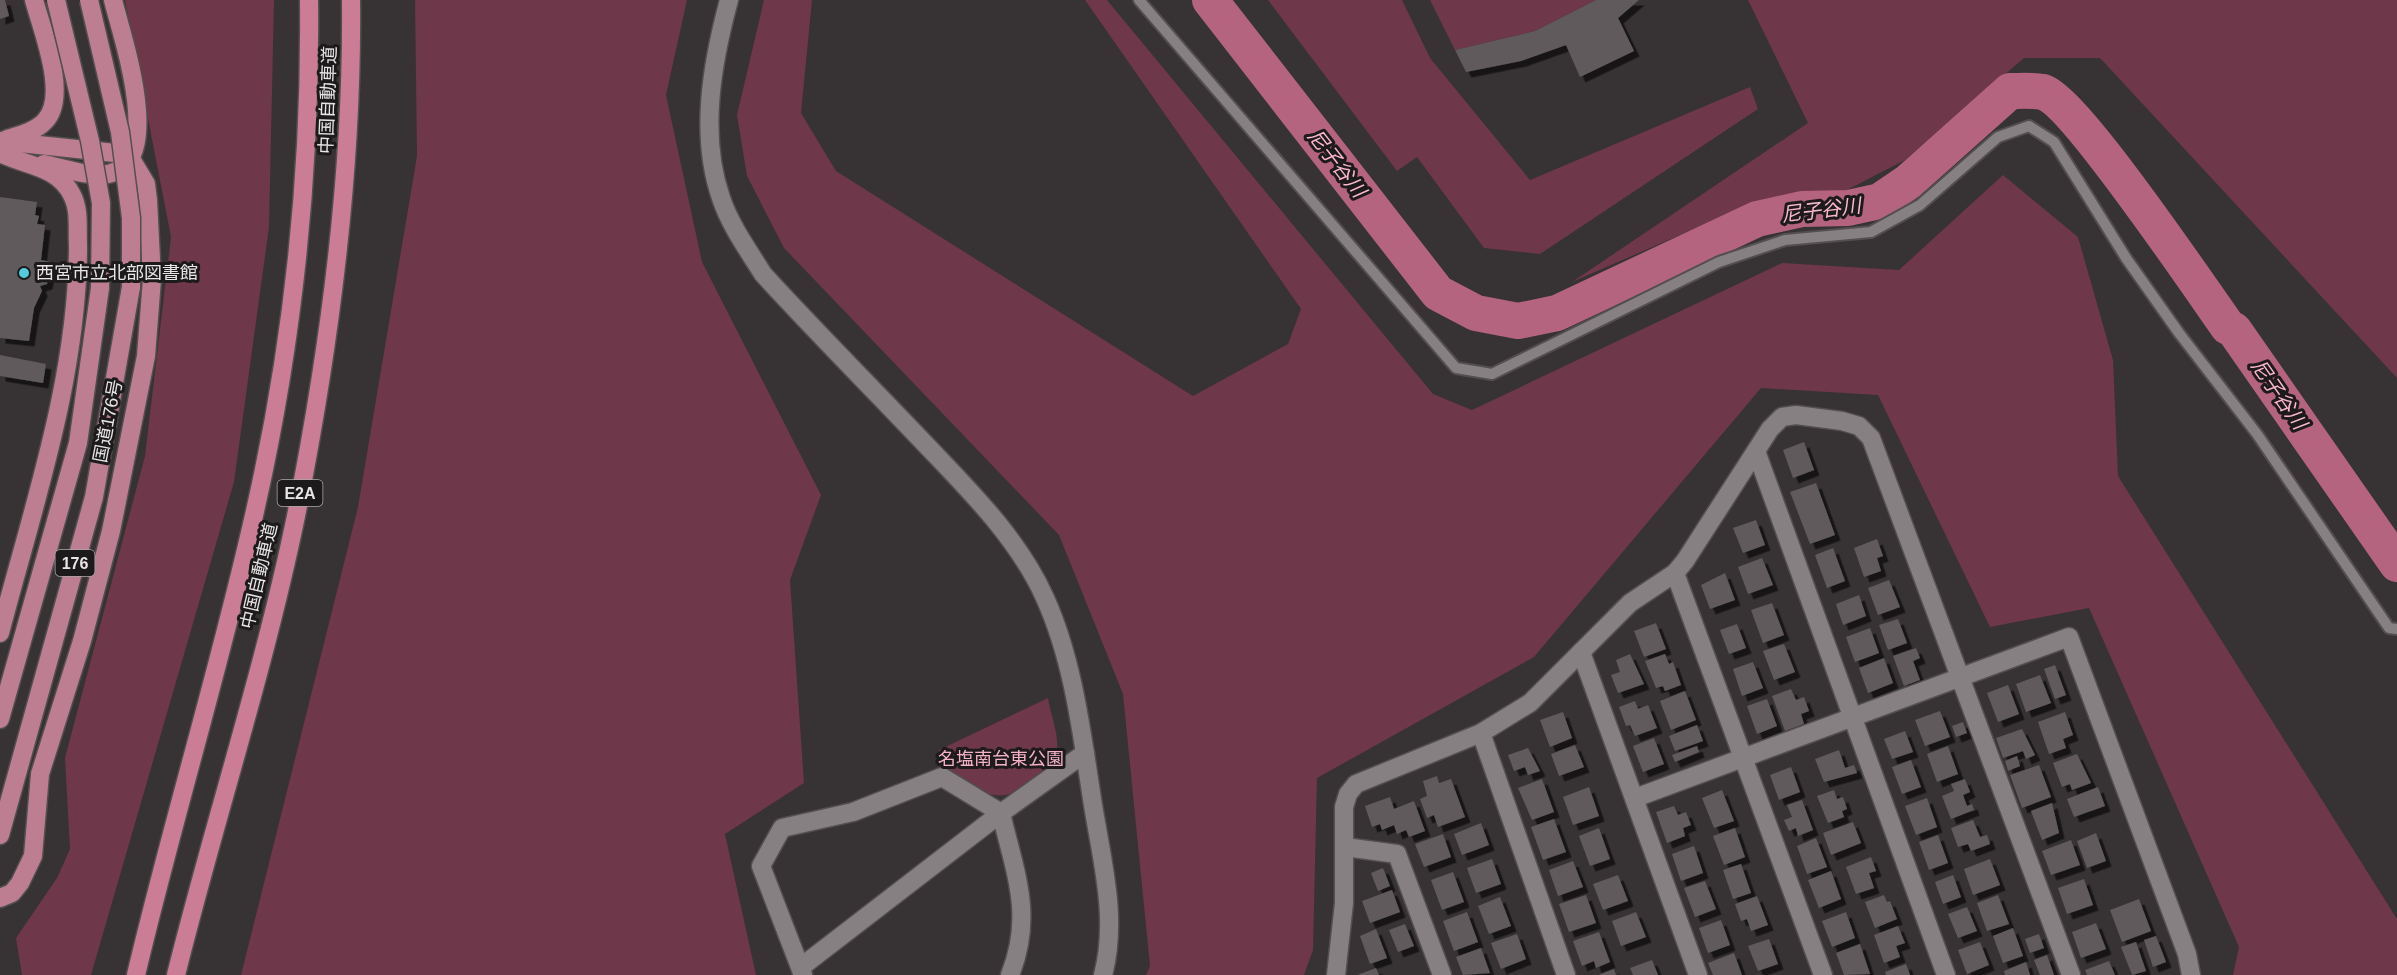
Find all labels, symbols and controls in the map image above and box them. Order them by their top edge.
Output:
street label: 中国自動車道 [316,46,340,154]
water label: 尼子谷川 [1304,125,1372,203]
water label: 尼子谷川 [1780,194,1864,226]
place label: 西宮市立北部図書館 [36,263,198,283]
marker: 西宮市立北部図書館 [17,266,31,280]
water label: 尼子谷川 [2247,355,2312,435]
street label: 国道176号 [90,378,126,464]
road number: E2A [278,480,322,506]
street label: 中国自動車道 [237,521,281,631]
road number: 176 [56,550,94,576]
park label: 名塩南台東公園 [938,749,1064,769]

